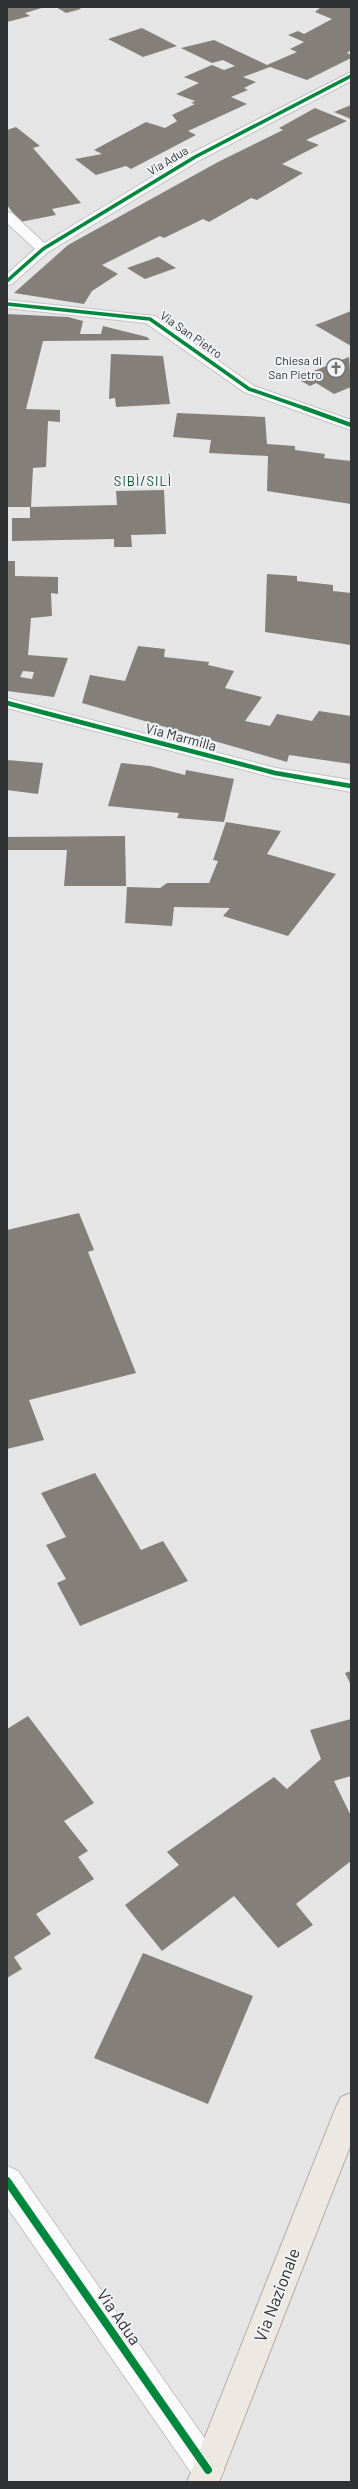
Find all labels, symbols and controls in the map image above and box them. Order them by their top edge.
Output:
street label: Via Adua [145,143,190,178]
street label: Via San Pietro [158,308,225,361]
place label: Chiesa di San Pietro [268,353,322,381]
church icon: Chiesa di San Pietro [325,357,347,379]
district label: SIBÌ/SILÌ [114,473,172,489]
street label: Via Marmilla [144,719,218,754]
street label: Via Nazionale [249,2245,303,2344]
street label: Via Adua [93,2285,146,2348]

